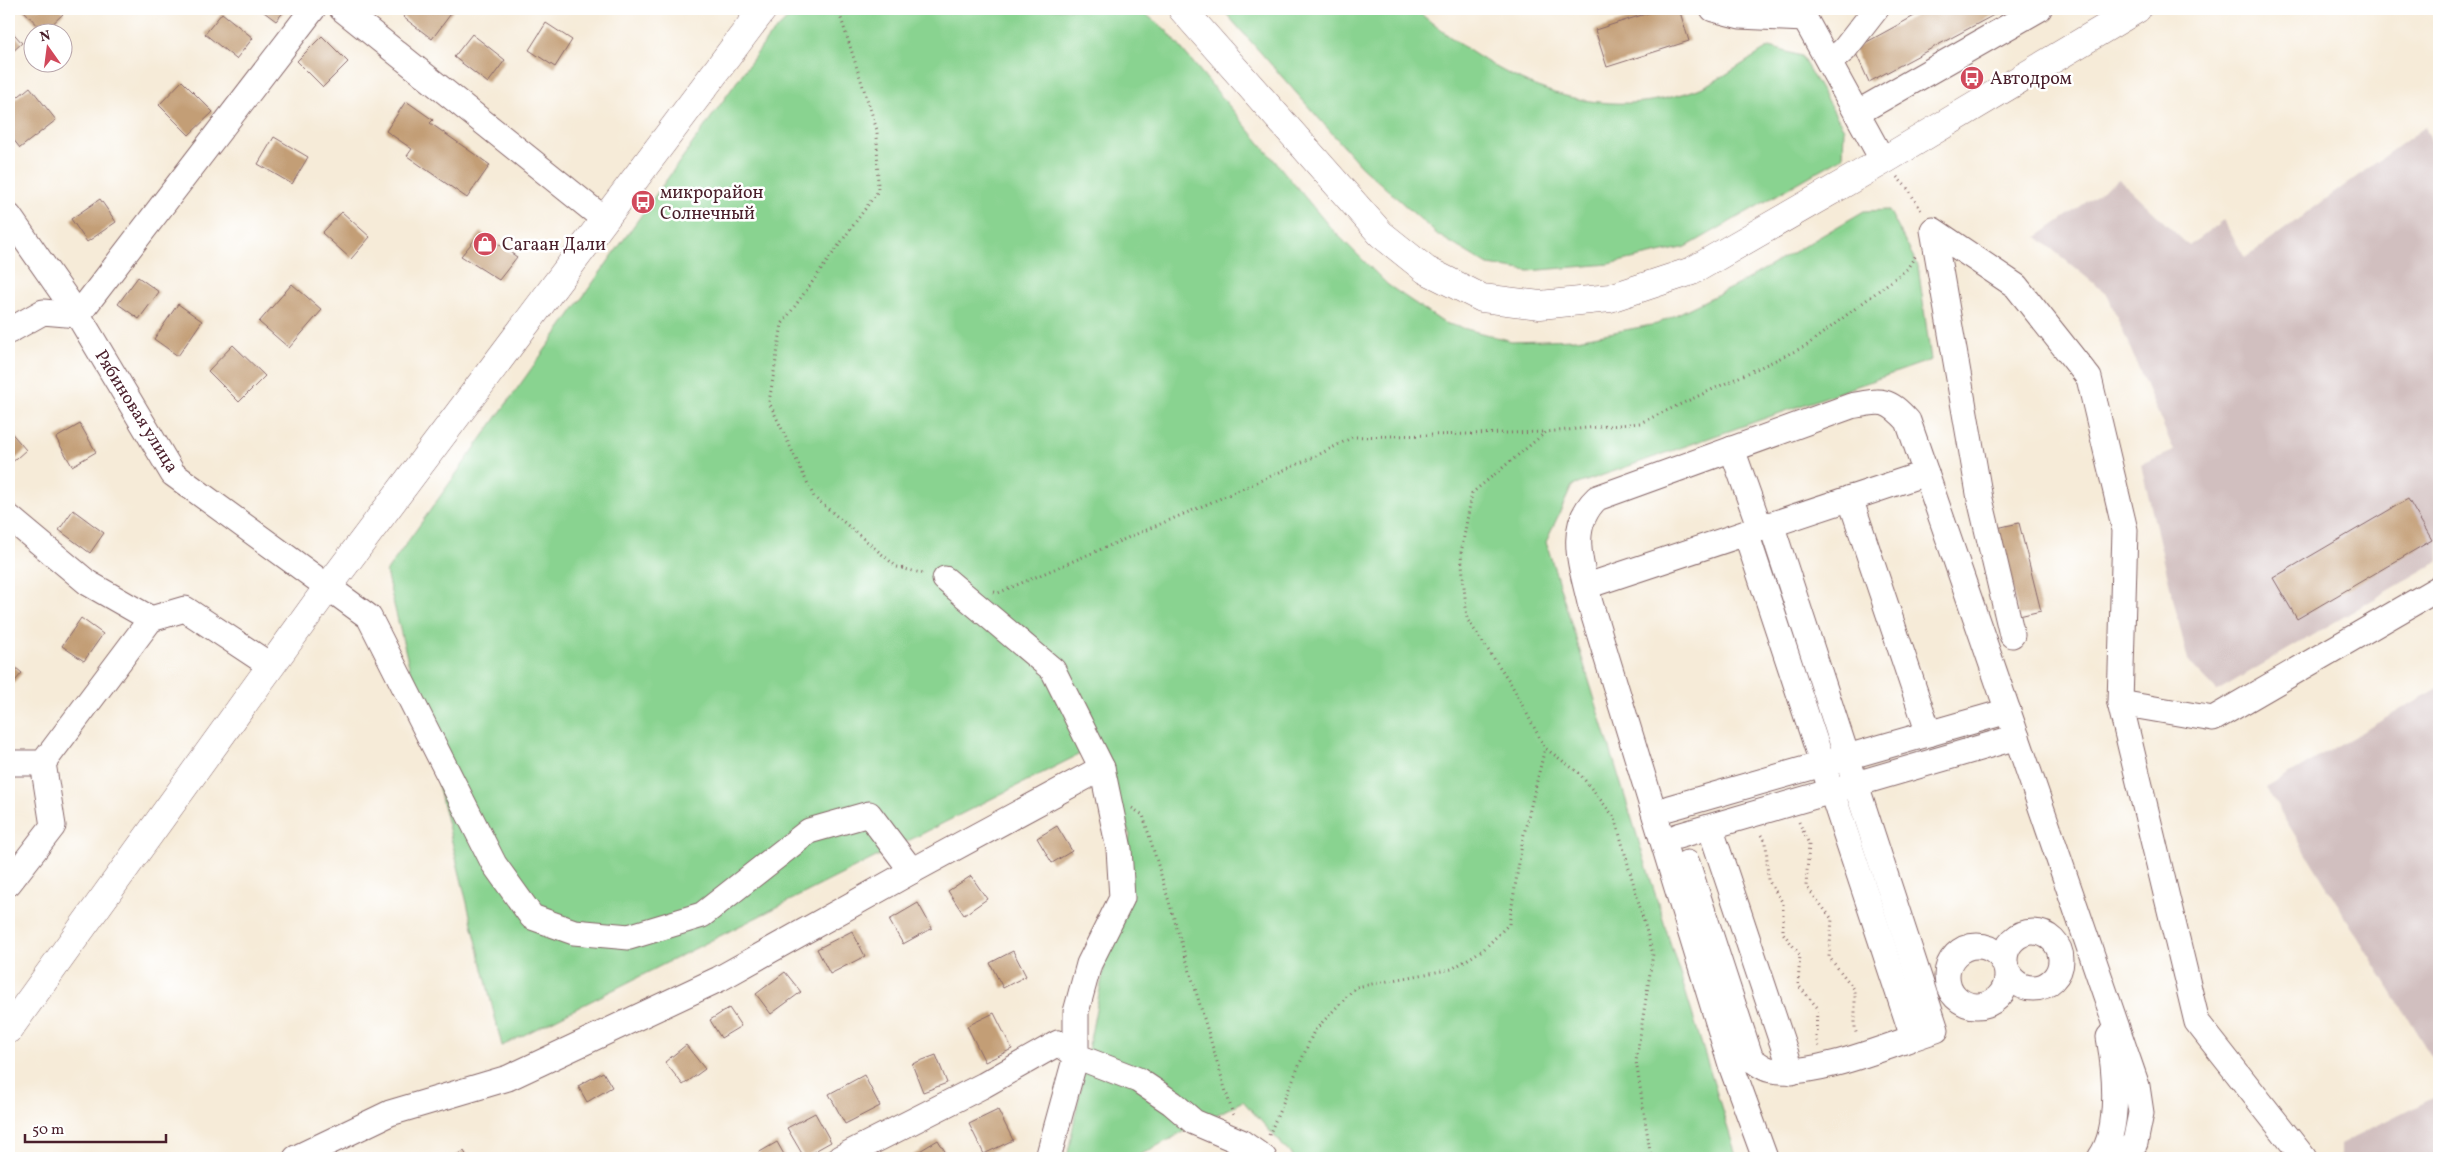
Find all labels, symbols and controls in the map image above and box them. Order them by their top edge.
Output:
north arrow [22,22,72,72]
text: N [38,26,52,47]
bus stop icon: Автодром [1959,65,1985,91]
place label: Автодром [1990,67,2072,92]
place label: микрорайон Солнечный [660,181,764,227]
bus stop icon: микрорайон Солнечный [630,189,656,215]
shop icon: Сагаан Дали [472,231,498,257]
place label: Сагаан Дали [502,233,606,258]
street label: Рябиновая улица [88,346,184,478]
scale bar [25,1112,166,1144]
text: 50 m [32,1120,64,1141]

